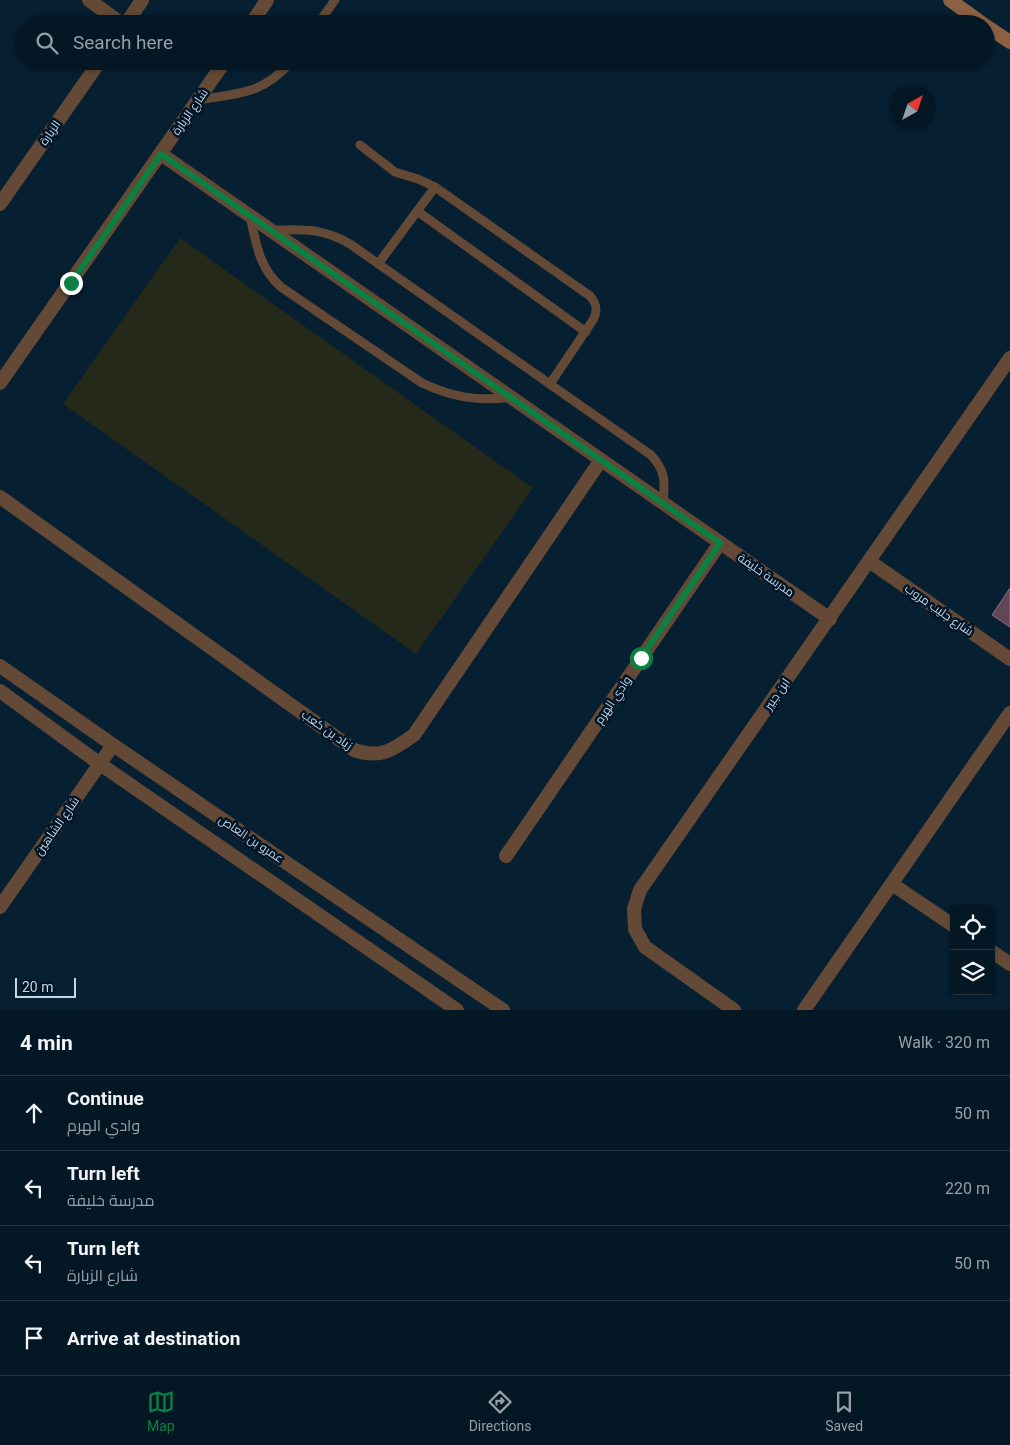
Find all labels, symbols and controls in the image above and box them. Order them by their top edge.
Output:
search box [15,15,995,70]
icon: search [33,29,61,57]
text: Search here [73,31,173,54]
north arrow [890,85,935,130]
street label: شارع الزبارة [169,86,212,138]
street label: الزبارة [37,118,63,148]
route end [60,272,83,295]
street label: مدرسة خليفة [735,550,797,600]
street label: شارع جليب مروب [902,581,976,640]
route start [630,647,653,670]
street label: وادي الهرم [592,673,637,728]
street label: ابن جبير [761,676,793,713]
street label: زياد بن كعب [299,707,355,753]
street label: شارع الشاهين [32,794,83,858]
street label: عمرو بن العاص [216,812,286,866]
map controls [950,905,995,995]
button: locate [950,905,995,950]
button: layers [950,950,995,995]
scale bar [15,975,76,998]
text: 20 m [22,979,54,995]
text: 4 min [20,1031,73,1055]
text: Walk · 320 m [898,1033,990,1052]
text: Continue [67,1087,144,1110]
icon: ahead [20,1099,48,1127]
text: 50 m [954,1104,990,1123]
text: وادي الهرم [67,1116,140,1135]
text: Turn left [67,1162,140,1185]
icon: left [20,1174,48,1202]
text: 220 m [945,1179,990,1198]
text: مدرسة خليفة [67,1191,154,1210]
text: Turn left [67,1237,140,1260]
icon: left [20,1249,48,1277]
text: 50 m [954,1254,990,1273]
text: شارع الزبارة [67,1266,138,1285]
icon: arrive [20,1324,48,1352]
text: Arrive at destination [67,1327,240,1350]
tab: Map [147,1388,175,1434]
tab: Directions [469,1388,532,1434]
tab: Saved [825,1388,863,1434]

